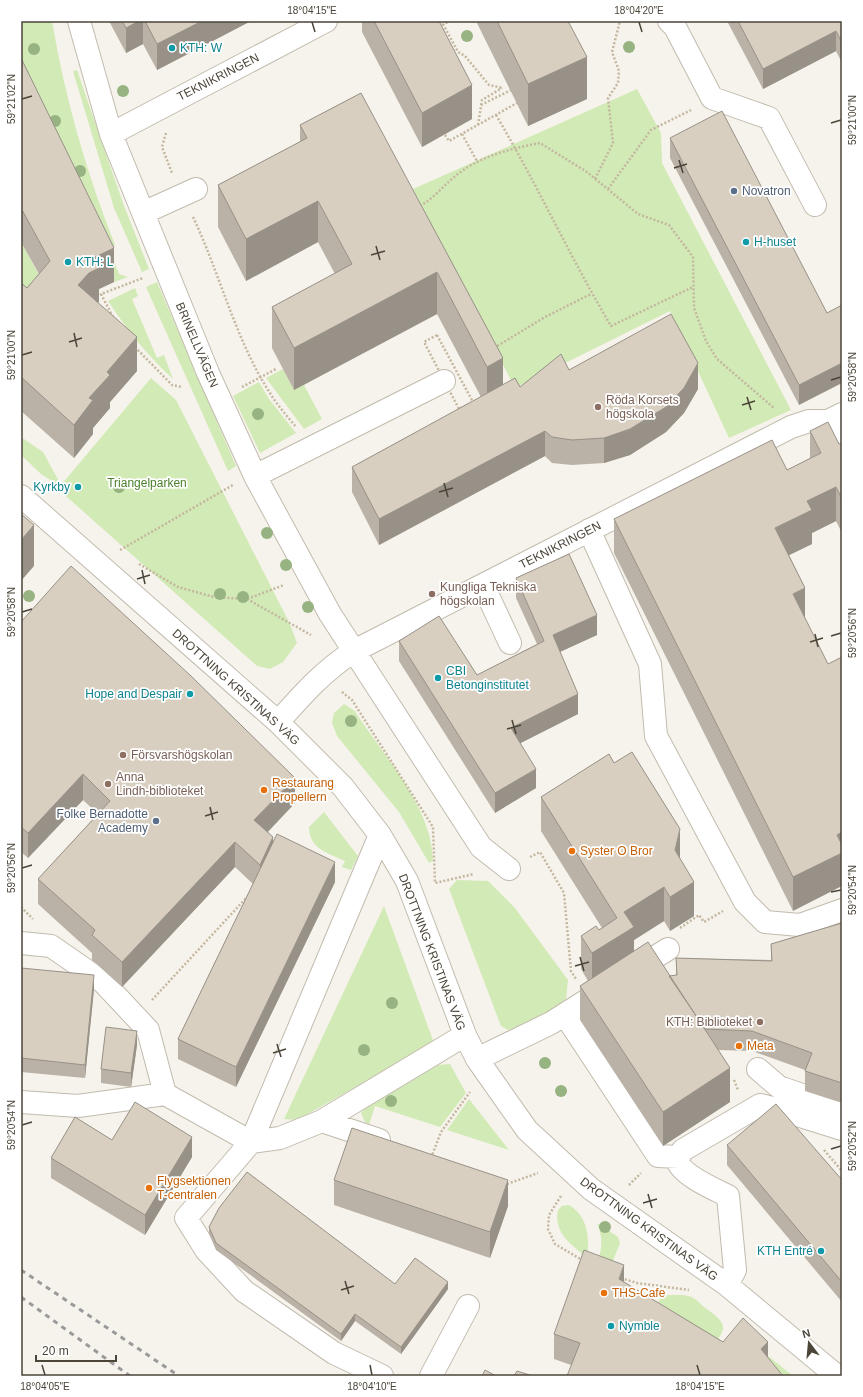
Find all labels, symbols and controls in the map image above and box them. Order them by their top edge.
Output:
text: 18°04'15"E [287,5,337,16]
text: 18°04'20"E [614,5,664,16]
place label: KTH: W [180,41,223,55]
marker: KTH: W [167,43,177,53]
street label: TEKNIKRINGEN [175,50,261,104]
text: 59°21'02"N [6,74,17,124]
text: 59°21'00"N [847,95,858,145]
place label: Novatron [742,184,791,198]
marker: Novatron [729,186,739,196]
place label: H-huset [754,235,797,249]
marker: H-huset [741,237,751,247]
place label: KTH: L [76,255,114,269]
marker: KTH: L [63,257,73,267]
street label: BRINELLVÄGEN [173,300,221,390]
text: 59°21'00"N [6,330,17,380]
text: 59°20'58"N [847,352,858,402]
place label: Röda Korsets högskola [606,393,679,421]
marker: Röda Korsets högskola [593,402,603,412]
park label: Triangelparken [107,476,187,490]
place label: Kyrkby [33,480,70,494]
marker: Kyrkby [73,482,83,492]
street label: TEKNIKRINGEN [517,518,603,572]
place label: Kungliga Tekniska högskolan [440,580,537,608]
text: 59°20'58"N [6,587,17,637]
marker: Kungliga Tekniska högskolan [427,589,437,599]
text: 59°20'56"N [847,608,858,658]
street label: DROTTNING KRISTINAS VÄG [169,626,303,748]
place label: CBI Betonginstitutet [446,664,529,692]
marker: CBI Betonginstitutet [433,673,443,683]
place label: Hope and Despair [85,687,182,701]
marker: Hope and Despair [185,689,195,699]
place label: Försvarshögskolan [131,748,232,762]
marker: Försvarshögskolan [118,750,128,760]
place label: Anna Lindh-biblioteket [116,770,204,798]
place label: Restaurang Propellern [272,776,334,804]
marker: Anna Lindh-biblioteket [103,779,113,789]
marker: Restaurang Propellern [259,785,269,795]
place label: Folke Bernadotte Academy [57,807,148,835]
marker: Folke Bernadotte Academy [151,816,161,826]
text: 59°20'56"N [6,843,17,893]
place label: Syster O Bror [580,844,653,858]
marker: Syster O Bror [567,846,577,856]
text: 59°20'54"N [847,865,858,915]
street label: DROTTNING KRISTINAS VÄG [396,872,468,1032]
place label: KTH: Biblioteket [666,1015,753,1029]
marker: KTH: Biblioteket [755,1017,765,1027]
place label: Meta [747,1039,774,1053]
marker: Meta [734,1041,744,1051]
text: 59°20'54"N [6,1100,17,1150]
text: 59°20'52"N [847,1121,858,1171]
place label: Flygsektionen T-centralen [157,1174,231,1202]
street label: DROTTNING KRISTINAS VÄG [577,1174,721,1284]
marker: Flygsektionen T-centralen [144,1183,154,1193]
place label: KTH Entré [757,1244,813,1258]
marker: KTH Entré [816,1246,826,1256]
place label: THS-Cafe [612,1286,666,1300]
marker: THS-Cafe [599,1288,609,1298]
place label: Nymble [619,1319,660,1333]
marker: Nymble [606,1321,616,1331]
north arrow [789,1323,829,1363]
text: N [801,1327,812,1340]
scale bar [36,1337,116,1363]
text: 20 m [42,1344,69,1358]
text: 18°04'05"E [20,1381,70,1392]
text: 18°04'10"E [347,1381,397,1392]
text: 18°04'15"E [675,1381,725,1392]

